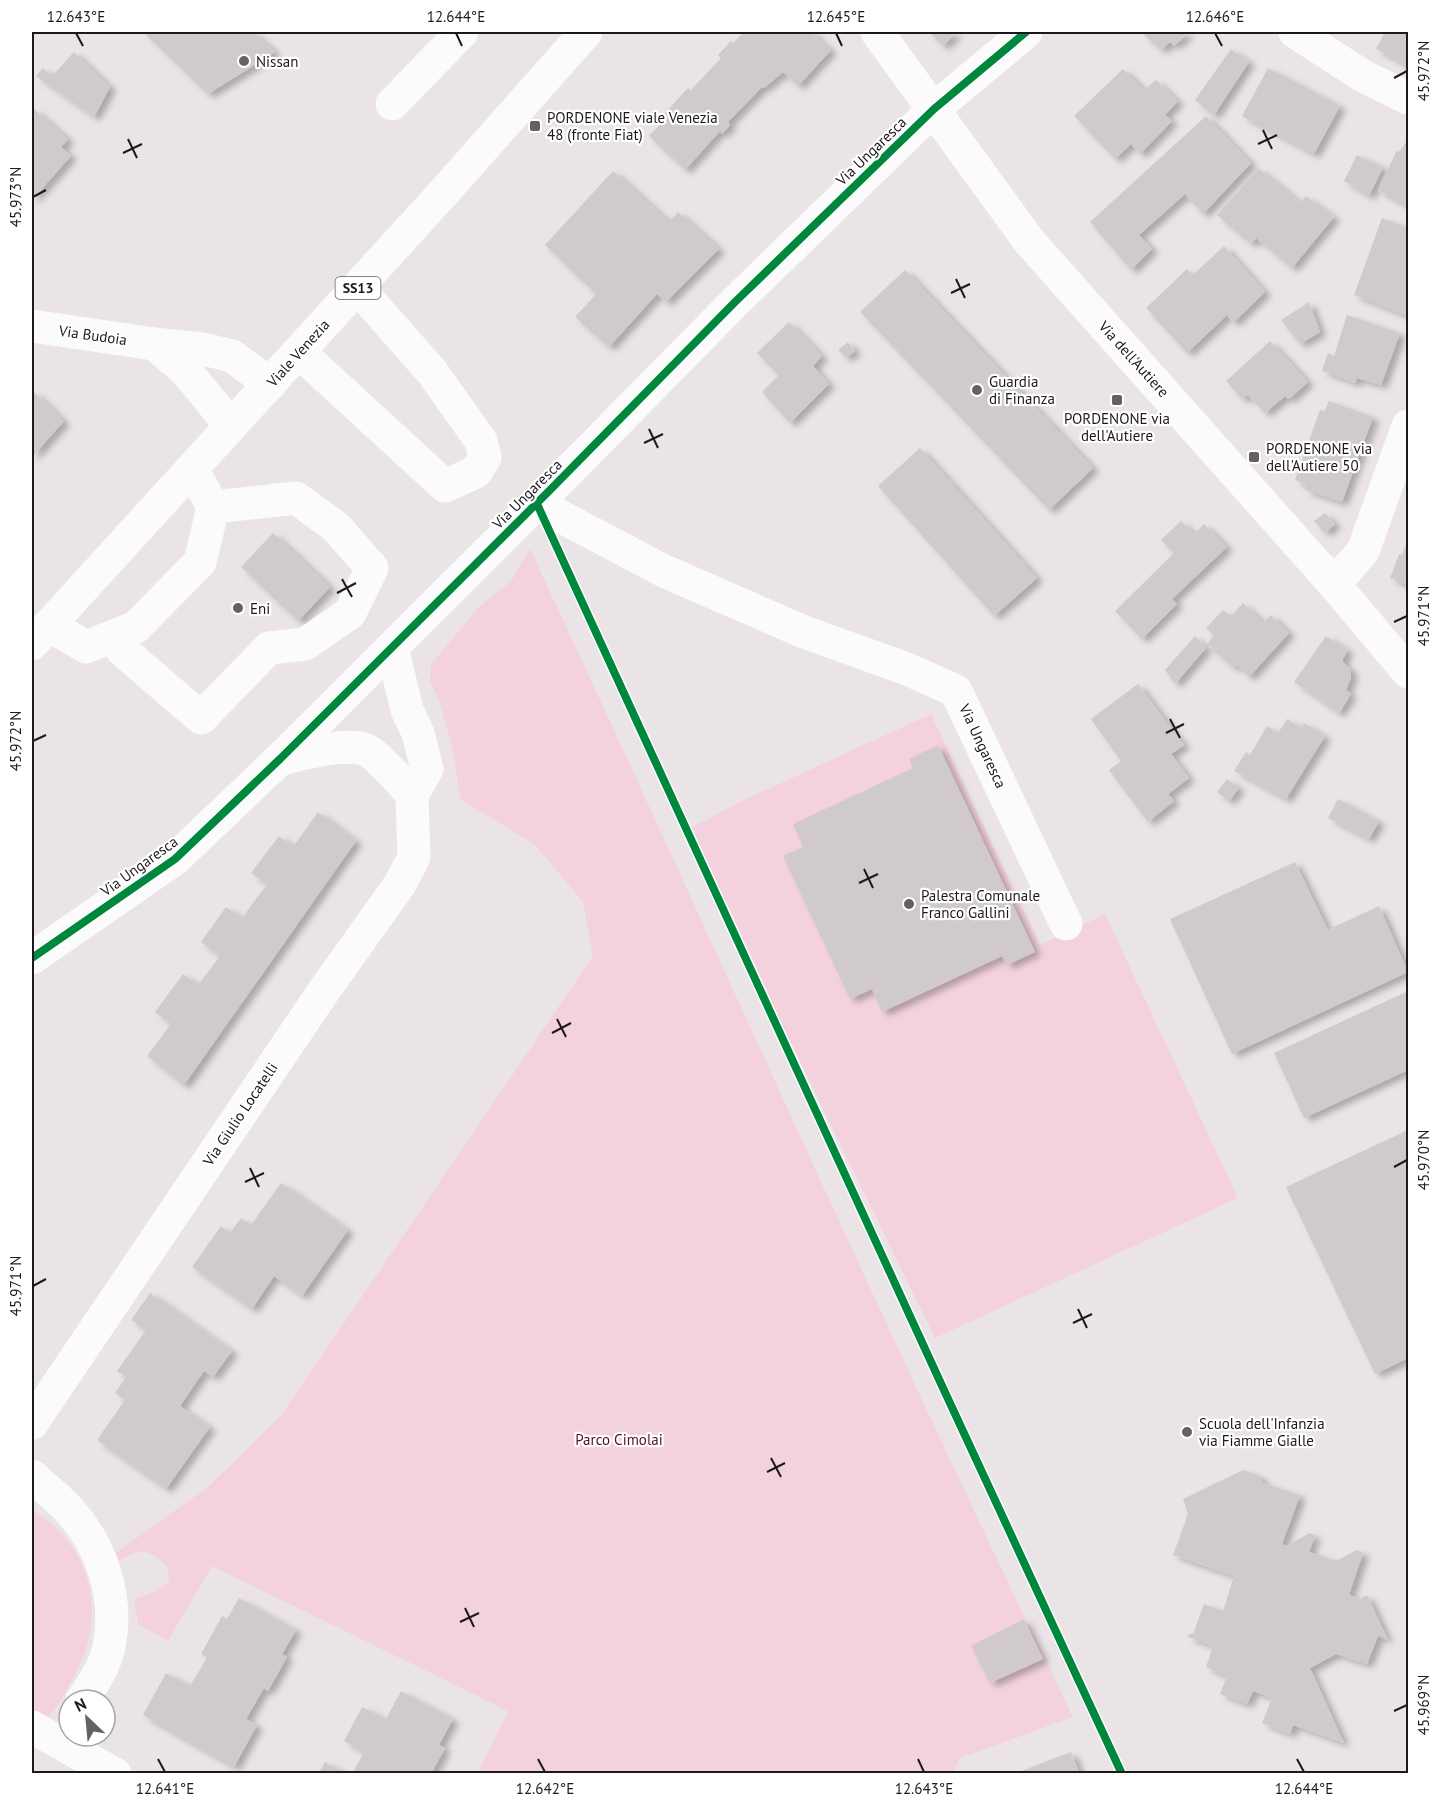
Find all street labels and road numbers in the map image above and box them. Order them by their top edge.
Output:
street label: Via Ungaresca [831,113,910,190]
road number: SS13 [336,277,380,299]
street label: Viale Venezia [262,315,333,392]
street label: Via dell'Autiere [1094,316,1173,401]
street label: Via Budoia [57,321,128,349]
street label: Via Ungaresca [488,455,566,533]
street label: Via Ungaresca [955,700,1011,791]
street label: Via Ungaresca [96,832,181,901]
street label: Via Giulio Locatelli [198,1059,281,1170]

